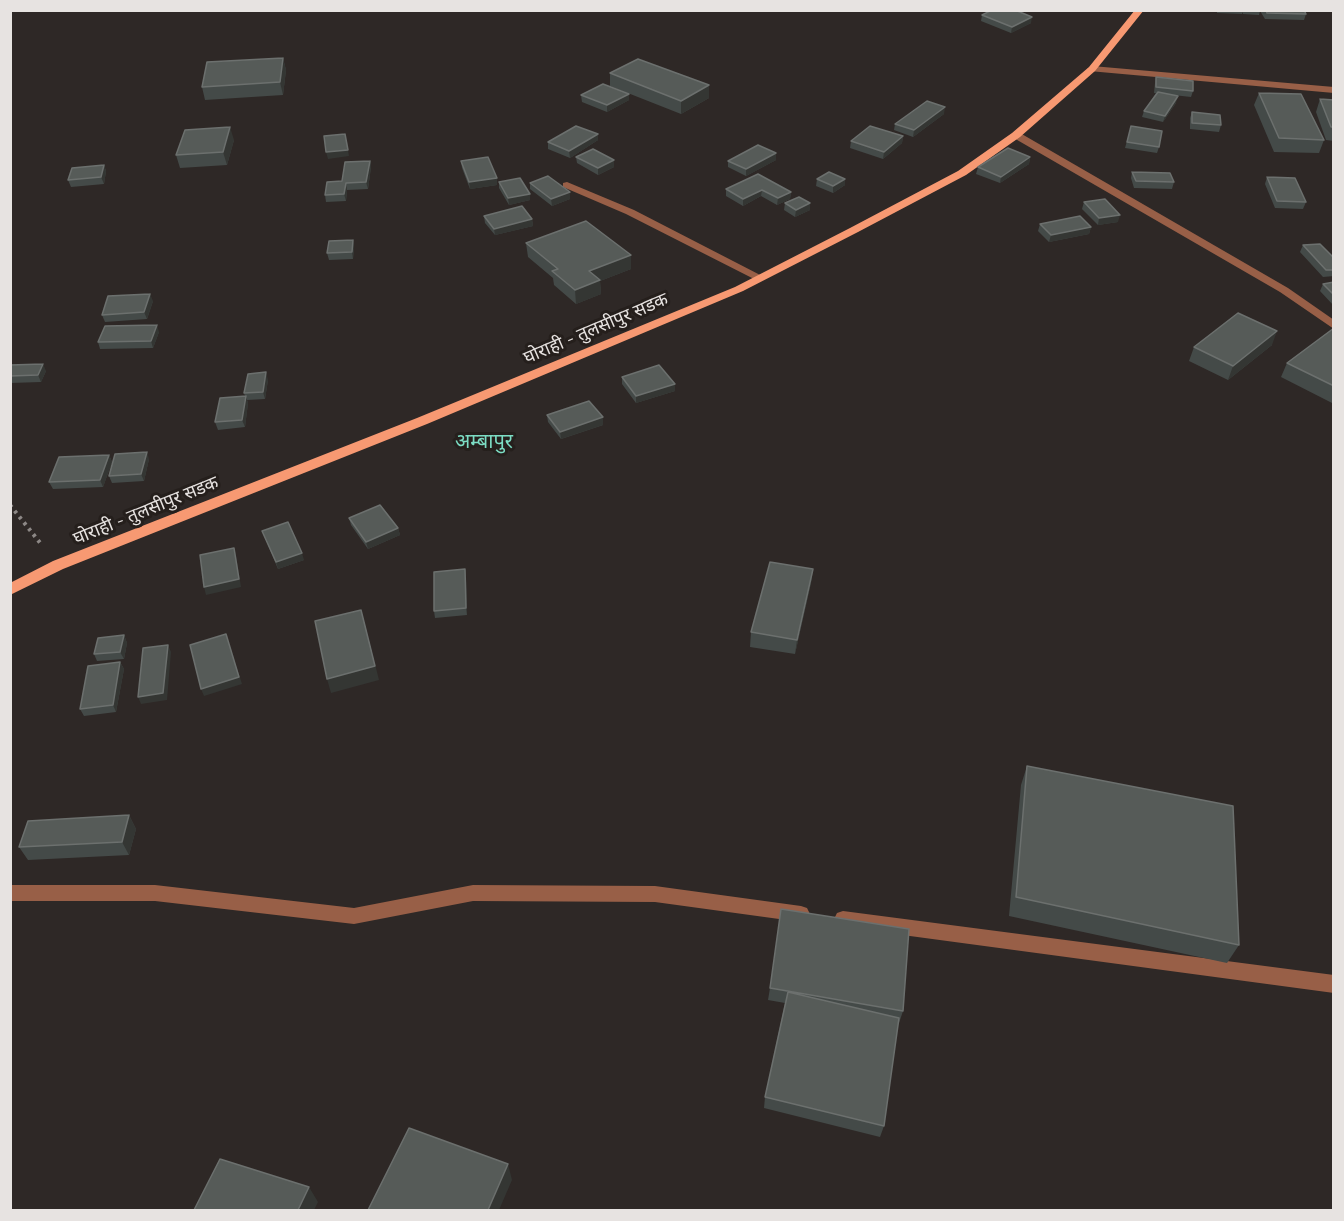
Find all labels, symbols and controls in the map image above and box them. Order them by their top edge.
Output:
street label: घोराही - तुलसीपुर सडक [521,289,671,369]
district label: अम्बापुर [455,430,513,454]
street label: घोराही - तुलसीपुर सडक [70,472,222,550]

